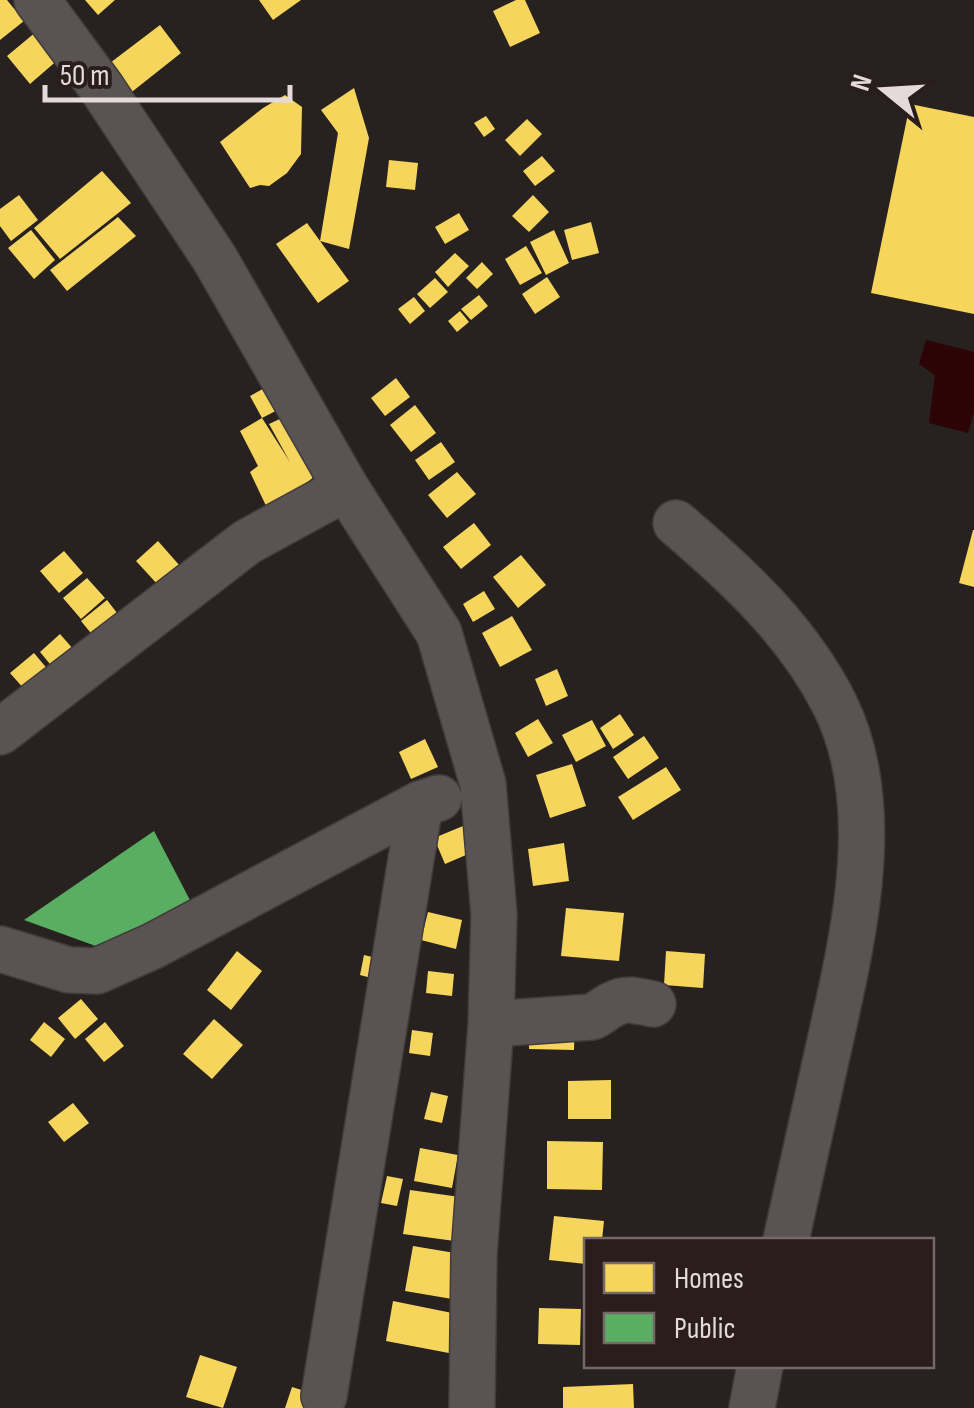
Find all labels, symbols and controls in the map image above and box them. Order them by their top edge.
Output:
scale bar [45,40,290,102]
north arrow [834,40,934,140]
text: 50 m [60,58,109,94]
text: N [844,71,880,95]
legend [584,1238,934,1368]
text: Homes [674,1261,744,1297]
text: Public [674,1311,735,1347]

